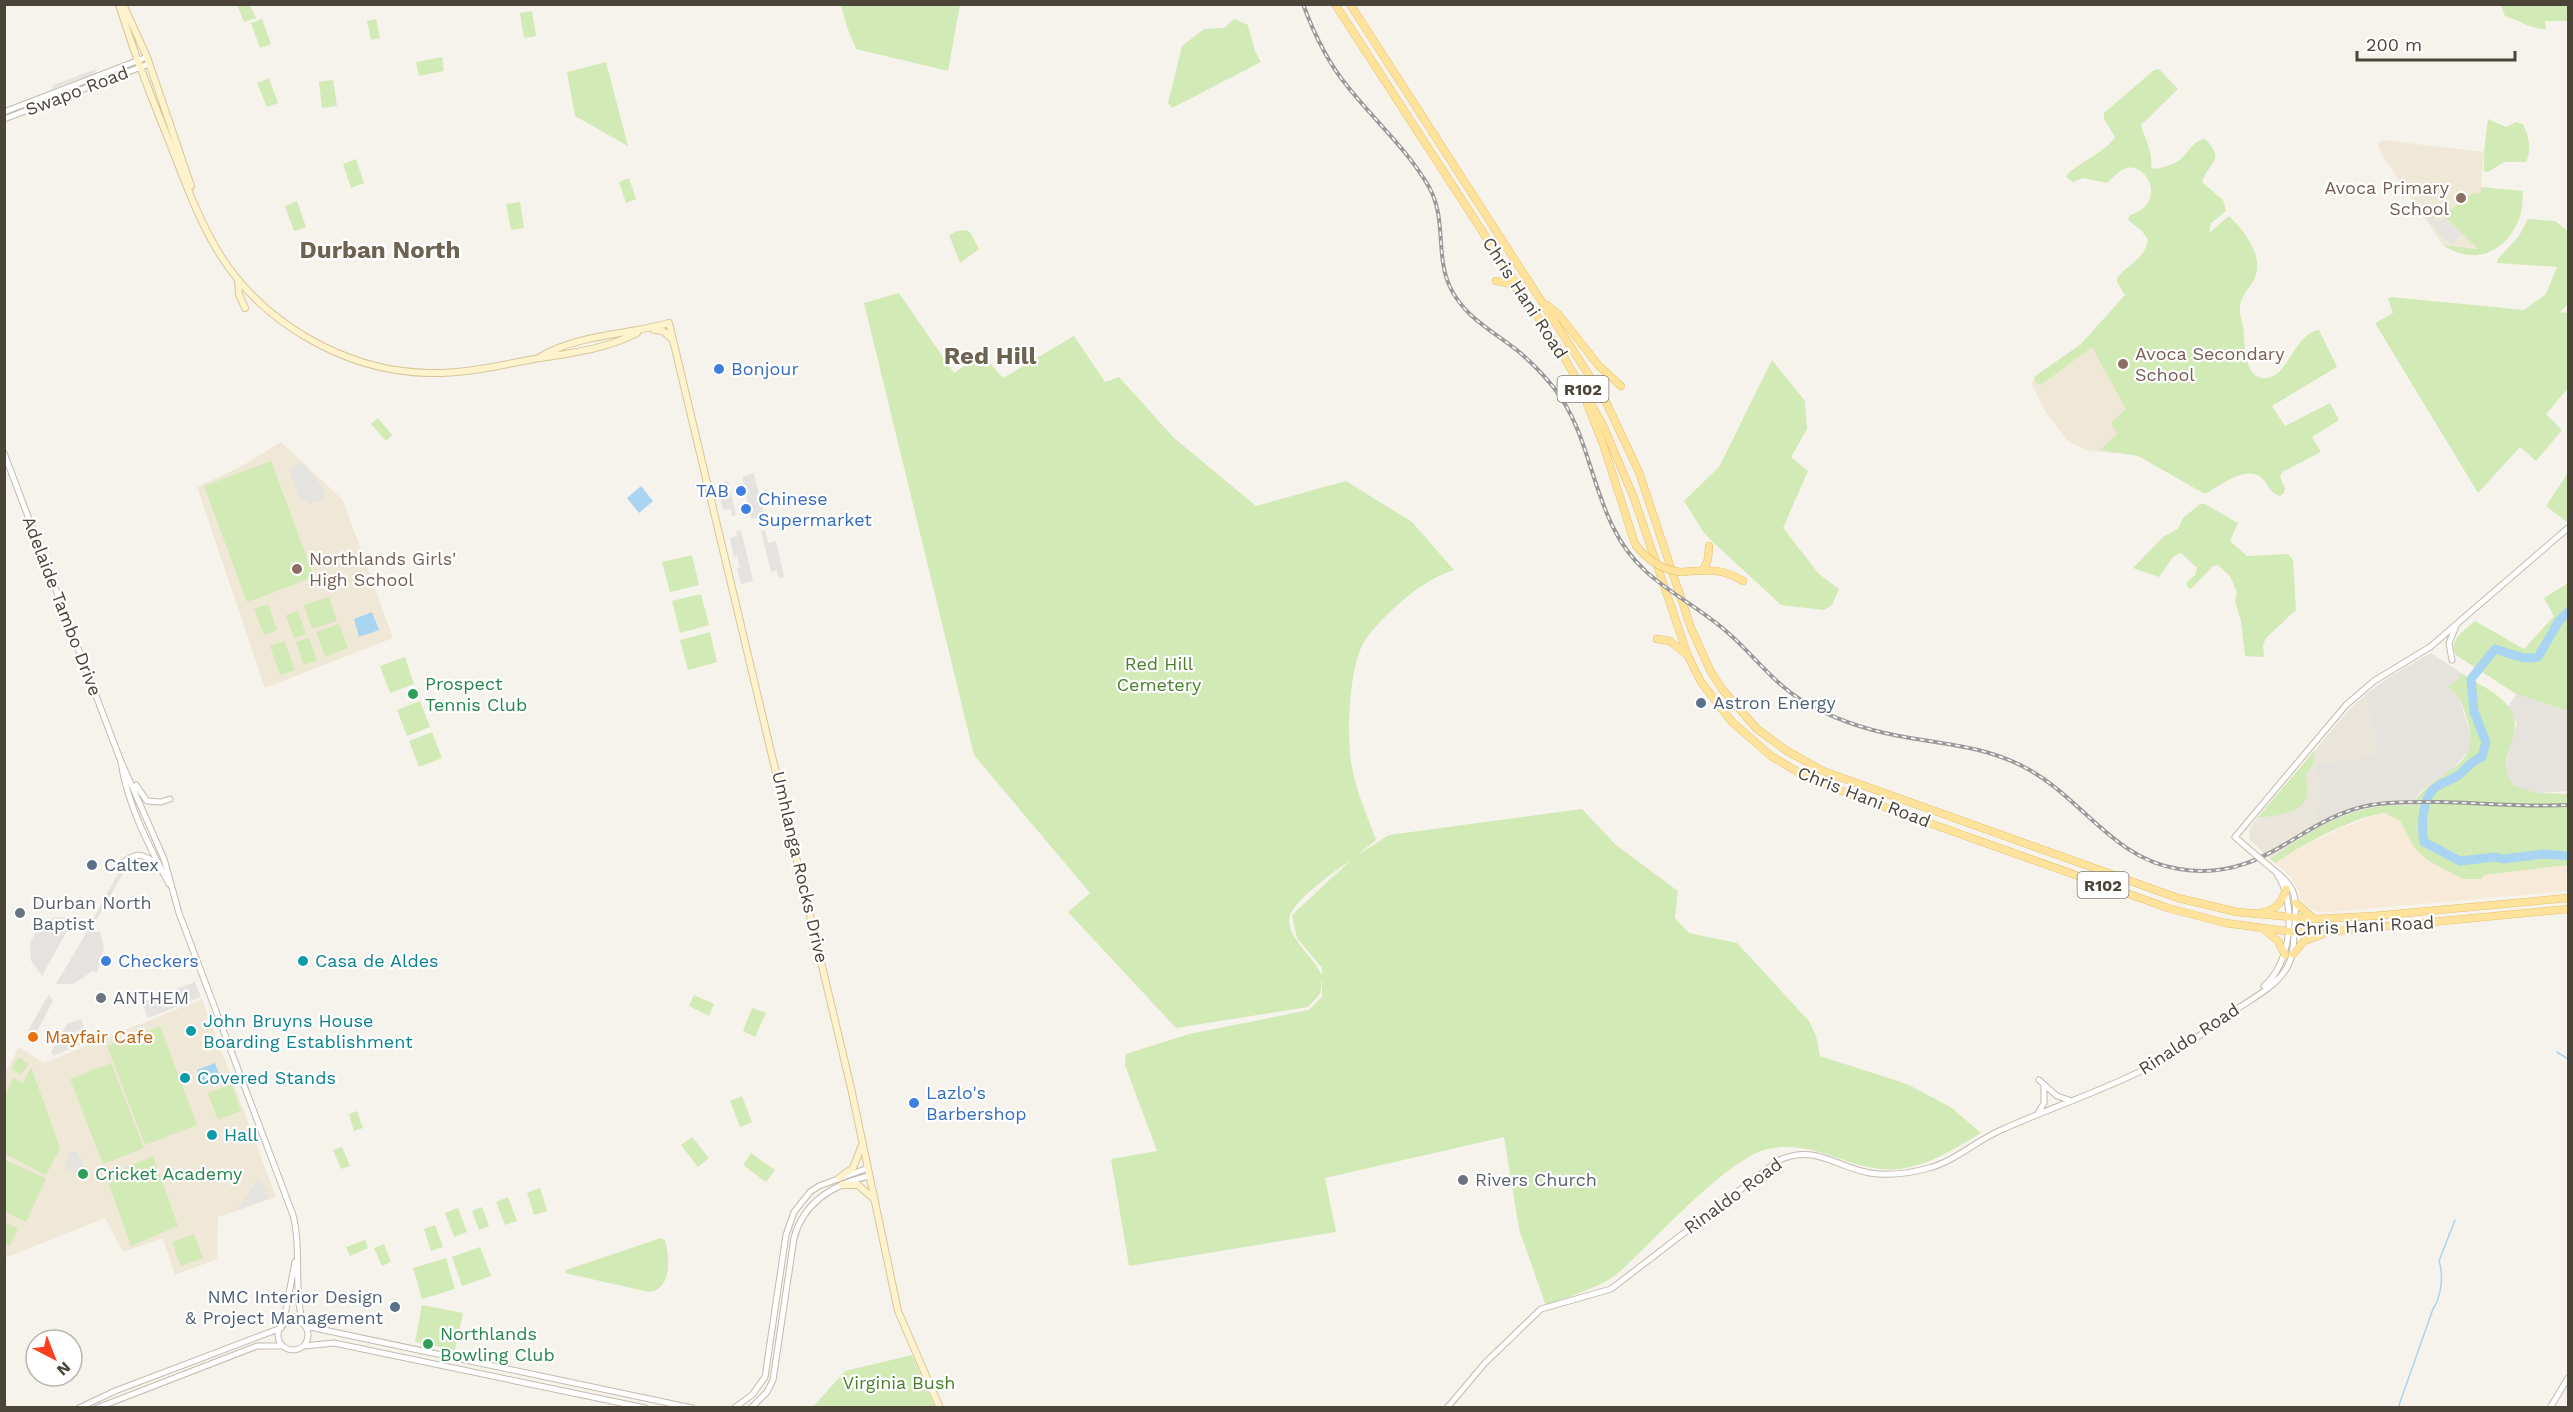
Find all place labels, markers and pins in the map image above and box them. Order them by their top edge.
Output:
place label: Avoca Primary School [2324,177,2450,219]
marker: Avoca Primary School [2454,191,2468,205]
place label: Avoca Secondary School [2135,343,2285,385]
marker: Avoca Secondary School [2116,357,2130,371]
place label: Bonjour [731,358,799,379]
marker: Bonjour [712,362,726,376]
place label: TAB [696,480,729,501]
marker: TAB [734,484,748,498]
place label: Chinese Supermarket [758,488,872,530]
marker: Chinese Supermarket [739,502,753,516]
place label: Northlands Girls' High School [309,548,456,590]
marker: Northlands Girls' High School [290,562,304,576]
place label: Prospect Tennis Club [425,673,527,715]
marker: Prospect Tennis Club [406,687,420,701]
place label: Astron Energy [1713,692,1836,713]
marker: Astron Energy [1694,696,1708,710]
place label: Caltex [104,854,159,875]
marker: Caltex [85,858,99,872]
place label: Durban North Baptist [32,892,152,934]
marker: Durban North Baptist [13,906,27,920]
place label: Checkers [118,950,199,971]
place label: Casa de Aldes [315,950,439,971]
marker: Checkers [99,954,113,968]
marker: Casa de Aldes [296,954,310,968]
place label: ANTHEM [113,987,189,1008]
marker: ANTHEM [94,991,108,1005]
place label: John Bruyns House Boarding Establishment [203,1010,413,1052]
marker: John Bruyns House Boarding Establishment [184,1024,198,1038]
place label: Mayfair Cafe [45,1026,153,1047]
marker: Mayfair Cafe [26,1030,40,1044]
place label: Covered Stands [197,1067,336,1088]
marker: Covered Stands [178,1071,192,1085]
place label: Lazlo's Barbershop [926,1082,1027,1124]
marker: Lazlo's Barbershop [907,1096,921,1110]
place label: Hall [224,1124,259,1145]
marker: Hall [205,1128,219,1142]
place label: Cricket Academy [95,1163,243,1184]
marker: Cricket Academy [76,1167,90,1181]
place label: Rivers Church [1475,1169,1597,1190]
marker: Rivers Church [1456,1173,1470,1187]
place label: NMC Interior Design & Project Management [185,1286,383,1328]
marker: NMC Interior Design & Project Management [388,1300,402,1314]
place label: Northlands Bowling Club [440,1323,555,1365]
marker: Northlands Bowling Club [421,1337,435,1351]

